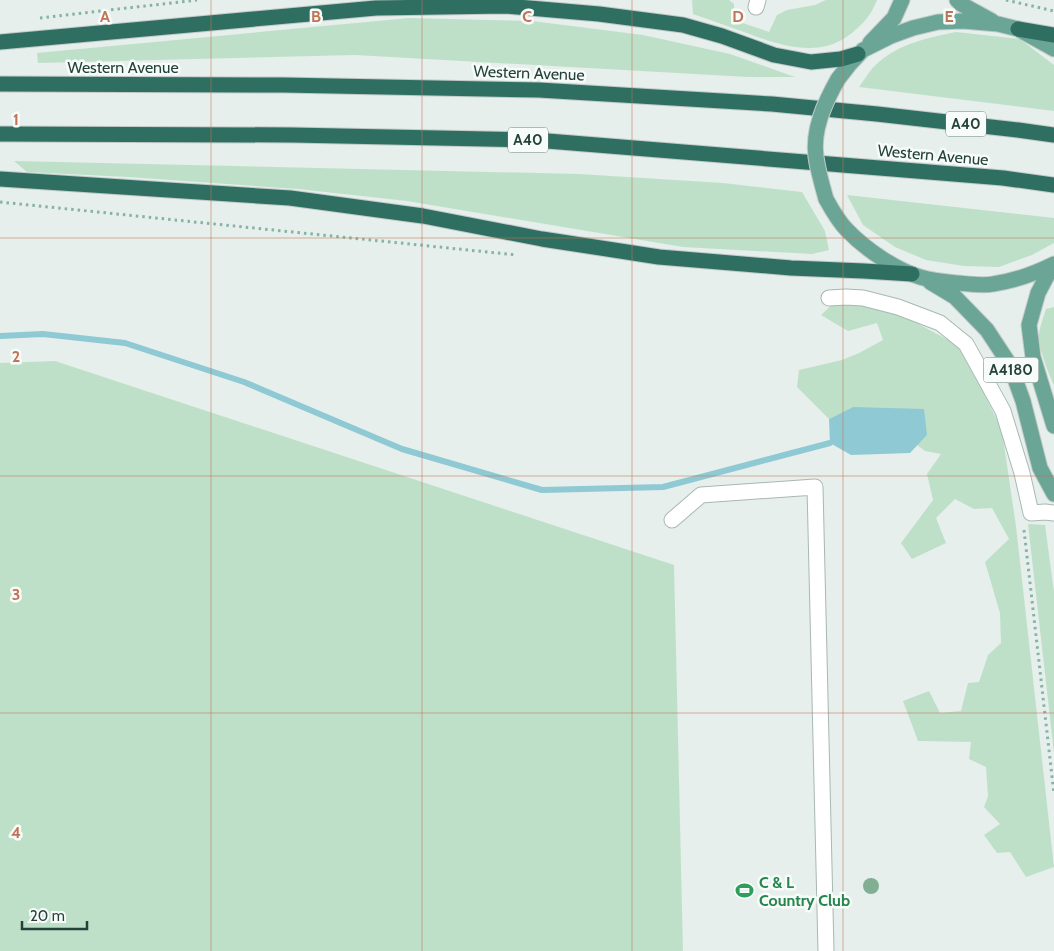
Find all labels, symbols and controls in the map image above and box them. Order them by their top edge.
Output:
text: A [100,7,110,26]
text: B [311,7,321,26]
text: C [522,7,532,26]
text: D [732,7,744,26]
text: E [944,7,954,26]
street label: Western Avenue [67,58,179,77]
street label: Western Avenue [473,62,585,84]
text: 1 [13,110,19,129]
road number: A40 [946,112,986,136]
road number: A40 [508,128,548,152]
street label: Western Avenue [877,141,989,169]
text: 2 [12,347,20,366]
road number: A4180 [984,358,1038,382]
text: 3 [12,585,20,604]
text: 4 [11,823,21,842]
place label: C & L Country Club [759,873,850,910]
sports icon: C & L Country Club [735,881,755,901]
scale bar [22,898,88,930]
text: 20 m [30,907,65,925]

